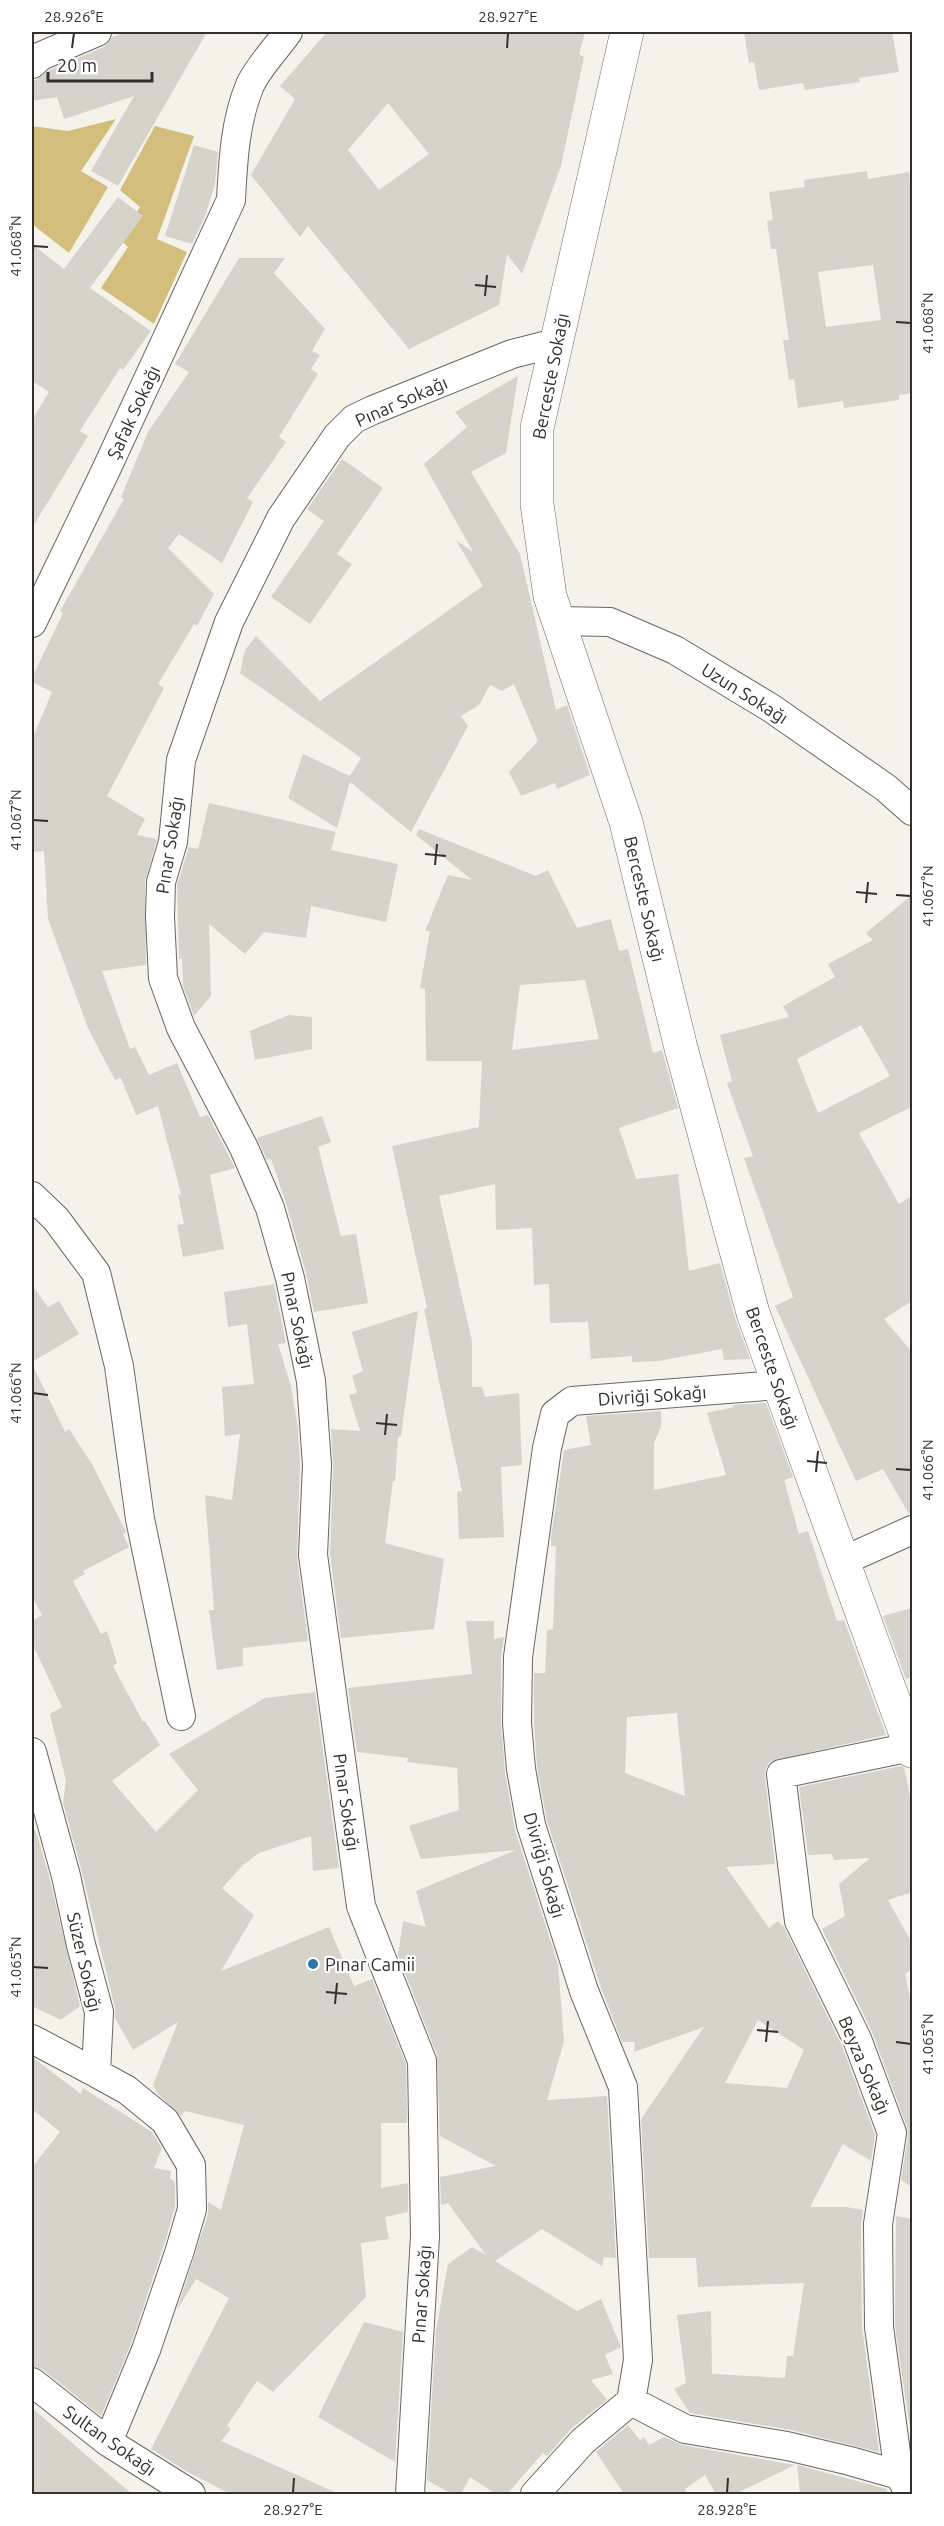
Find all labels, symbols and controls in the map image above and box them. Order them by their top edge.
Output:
text: 28.926°E [44,8,104,25]
text: 28.927°E [478,8,538,25]
scale bar [48,45,152,83]
text: 20 m [57,55,97,75]
text: 41.068°N [7,215,24,277]
text: 41.068°N [919,292,936,354]
street label: Berceste Sokağı [528,311,572,441]
street label: Şafak Sokağı [103,362,163,462]
street label: Pınar Sokağı [352,372,450,430]
street label: Uzun Sokağı [698,659,792,727]
text: 41.067°N [7,789,24,851]
street label: Pınar Sokağı [151,795,187,895]
street label: Berceste Sokağı [621,834,669,964]
text: 41.067°N [919,865,936,927]
street label: Pınar Sokağı [278,1270,318,1370]
street label: Berceste Sokağı [743,1304,803,1432]
text: 41.066°N [7,1362,24,1424]
street label: Divriği Sokağı [597,1381,707,1409]
text: 41.066°N [919,1439,936,1501]
street label: Pınar Sokağı [330,1752,364,1852]
street label: Divriği Sokağı [520,1810,570,1920]
street label: Süzer Sokağı [64,1910,106,2014]
text: 41.065°N [7,1936,24,1998]
place label: Pınar Camii [325,1954,415,1974]
marker: Pınar Camii [306,1957,320,1971]
street label: Beyza Sokağı [835,2013,895,2117]
text: 41.065°N [919,2013,936,2075]
street label: Pınar Sokağı [408,2244,434,2344]
street label: Sultan Sokağı [60,2401,160,2479]
text: 28.927°E [263,2501,323,2518]
text: 28.928°E [697,2501,757,2518]

